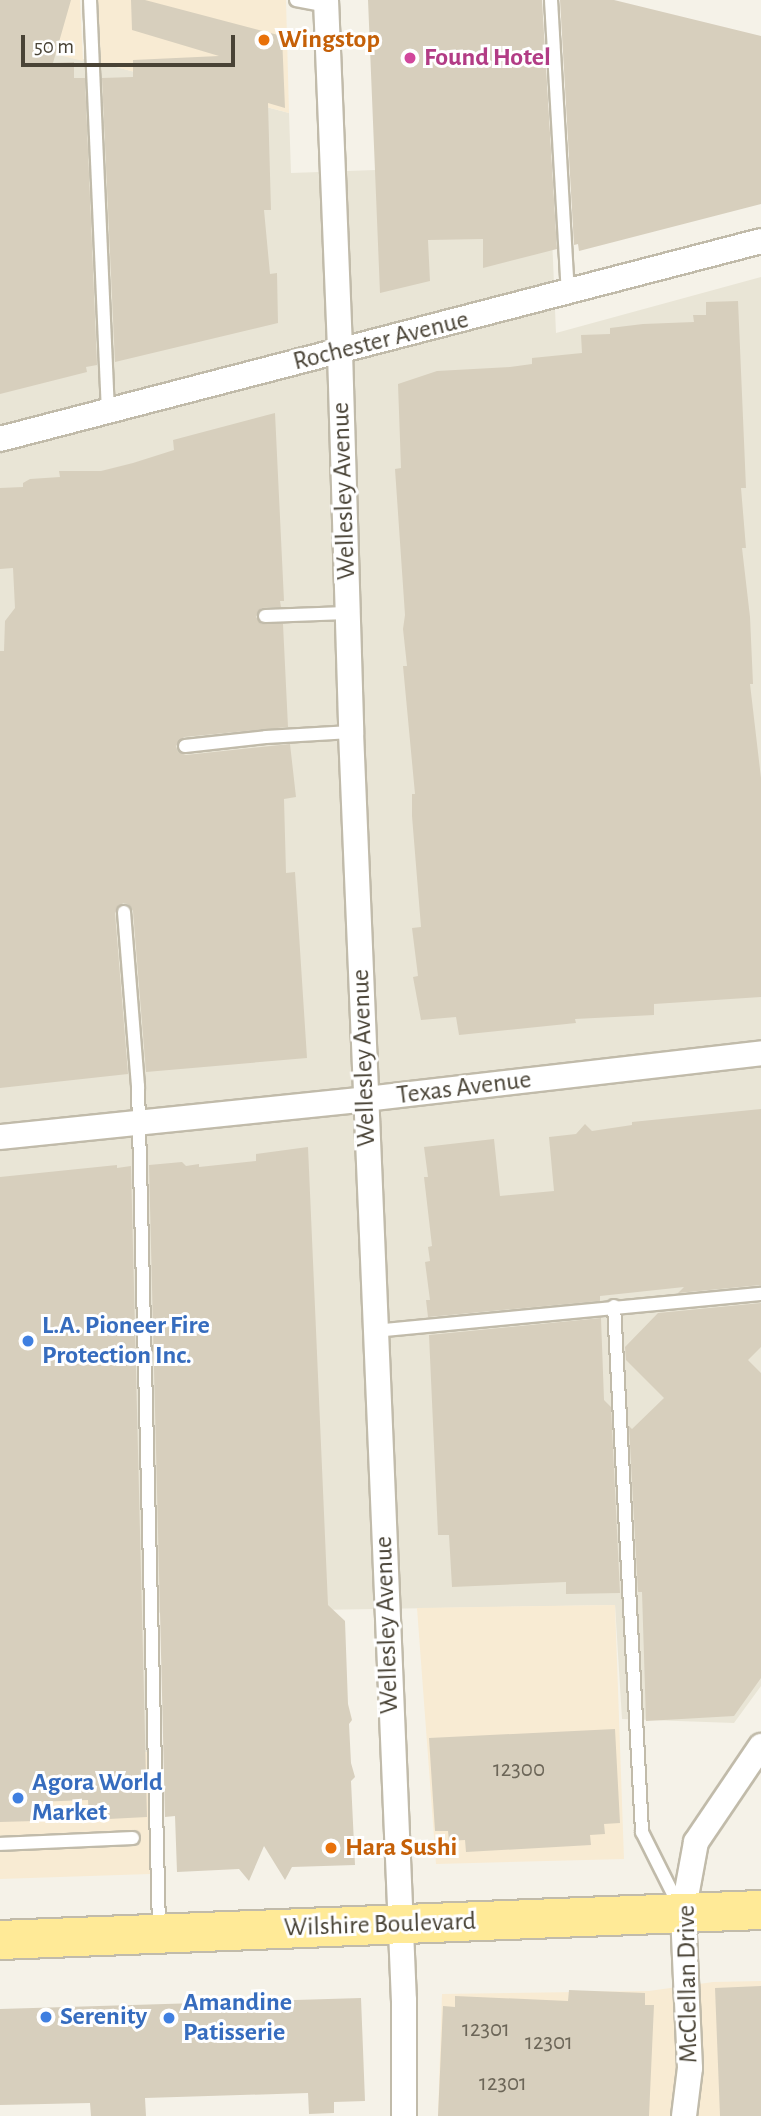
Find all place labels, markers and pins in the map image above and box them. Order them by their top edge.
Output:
place label: Wingstop [278,24,380,56]
marker: Wingstop [256,32,272,48]
place label: Found Hotel [424,42,551,74]
marker: Found Hotel [402,50,418,66]
place label: L.A. Pioneer Fire Protection Inc. [42,1310,210,1372]
marker: L.A. Pioneer Fire Protection Inc. [20,1333,36,1349]
place label: Agora World Market [32,1767,163,1828]
marker: Agora World Market [10,1790,26,1806]
place label: Hara Sushi [345,1832,457,1864]
marker: Hara Sushi [323,1840,339,1856]
place label: Amandine Patisserie [183,1987,292,2048]
place label: Serenity [60,2001,147,2033]
marker: Serenity [38,2009,54,2025]
marker: Amandine Patisserie [161,2010,177,2026]

